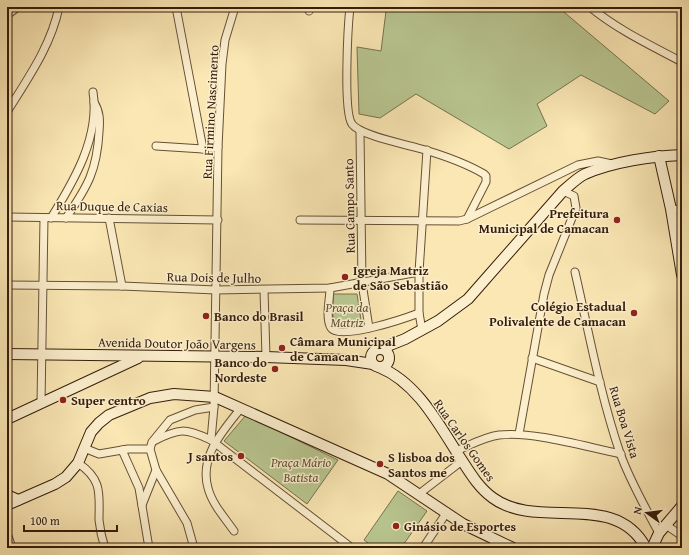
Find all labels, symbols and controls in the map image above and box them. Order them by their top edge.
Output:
street label: Rua Firmino Nascimento [197,44,224,180]
street label: Rua Campo Santo [339,158,360,254]
street label: Rua Duque de Caxias [56,196,168,217]
place label: Prefeitura Municipal de Camacan [479,204,609,238]
marker: Prefeitura Municipal de Camacan [612,215,622,225]
place label: Igreja Matriz de São Sebastião [353,261,448,295]
street label: Rua Dois de Julho [167,267,262,288]
marker: Igreja Matriz de São Sebastião [340,272,350,282]
place label: Colégio Estadual Polivalente de Camacan [489,297,626,331]
park label: Praça da Matriz [325,298,368,332]
place label: Banco do Brasil [214,307,304,326]
marker: Colégio Estadual Polivalente de Camacan [629,308,639,318]
marker: Banco do Brasil [201,311,211,321]
place label: Câmara Municipal de Camacan [290,332,396,366]
street label: Avenida Doutor João Vargens [98,333,256,354]
marker: Câmara Municipal de Camacan [277,343,287,353]
place label: Banco do Nordeste [214,353,267,387]
marker: Banco do Nordeste [270,364,280,374]
street label: Rua Boa Vista [605,384,645,461]
place label: Super centro [71,391,146,410]
marker: Super centro [58,395,68,405]
street label: Rua Carlos Gomes [429,395,500,485]
place label: J santos [186,447,233,466]
place label: S lisboa dos Santos me [388,448,455,482]
marker: J santos [236,451,246,461]
park label: Praça Mário Batista [270,453,331,487]
marker: S lisboa dos Santos me [375,459,385,469]
north arrow [627,493,667,533]
text: N [629,504,646,516]
scale bar [24,507,117,533]
text: 100 m [30,512,60,529]
place label: Ginásio de Esportes [404,517,517,536]
marker: Ginásio de Esportes [391,521,401,531]

